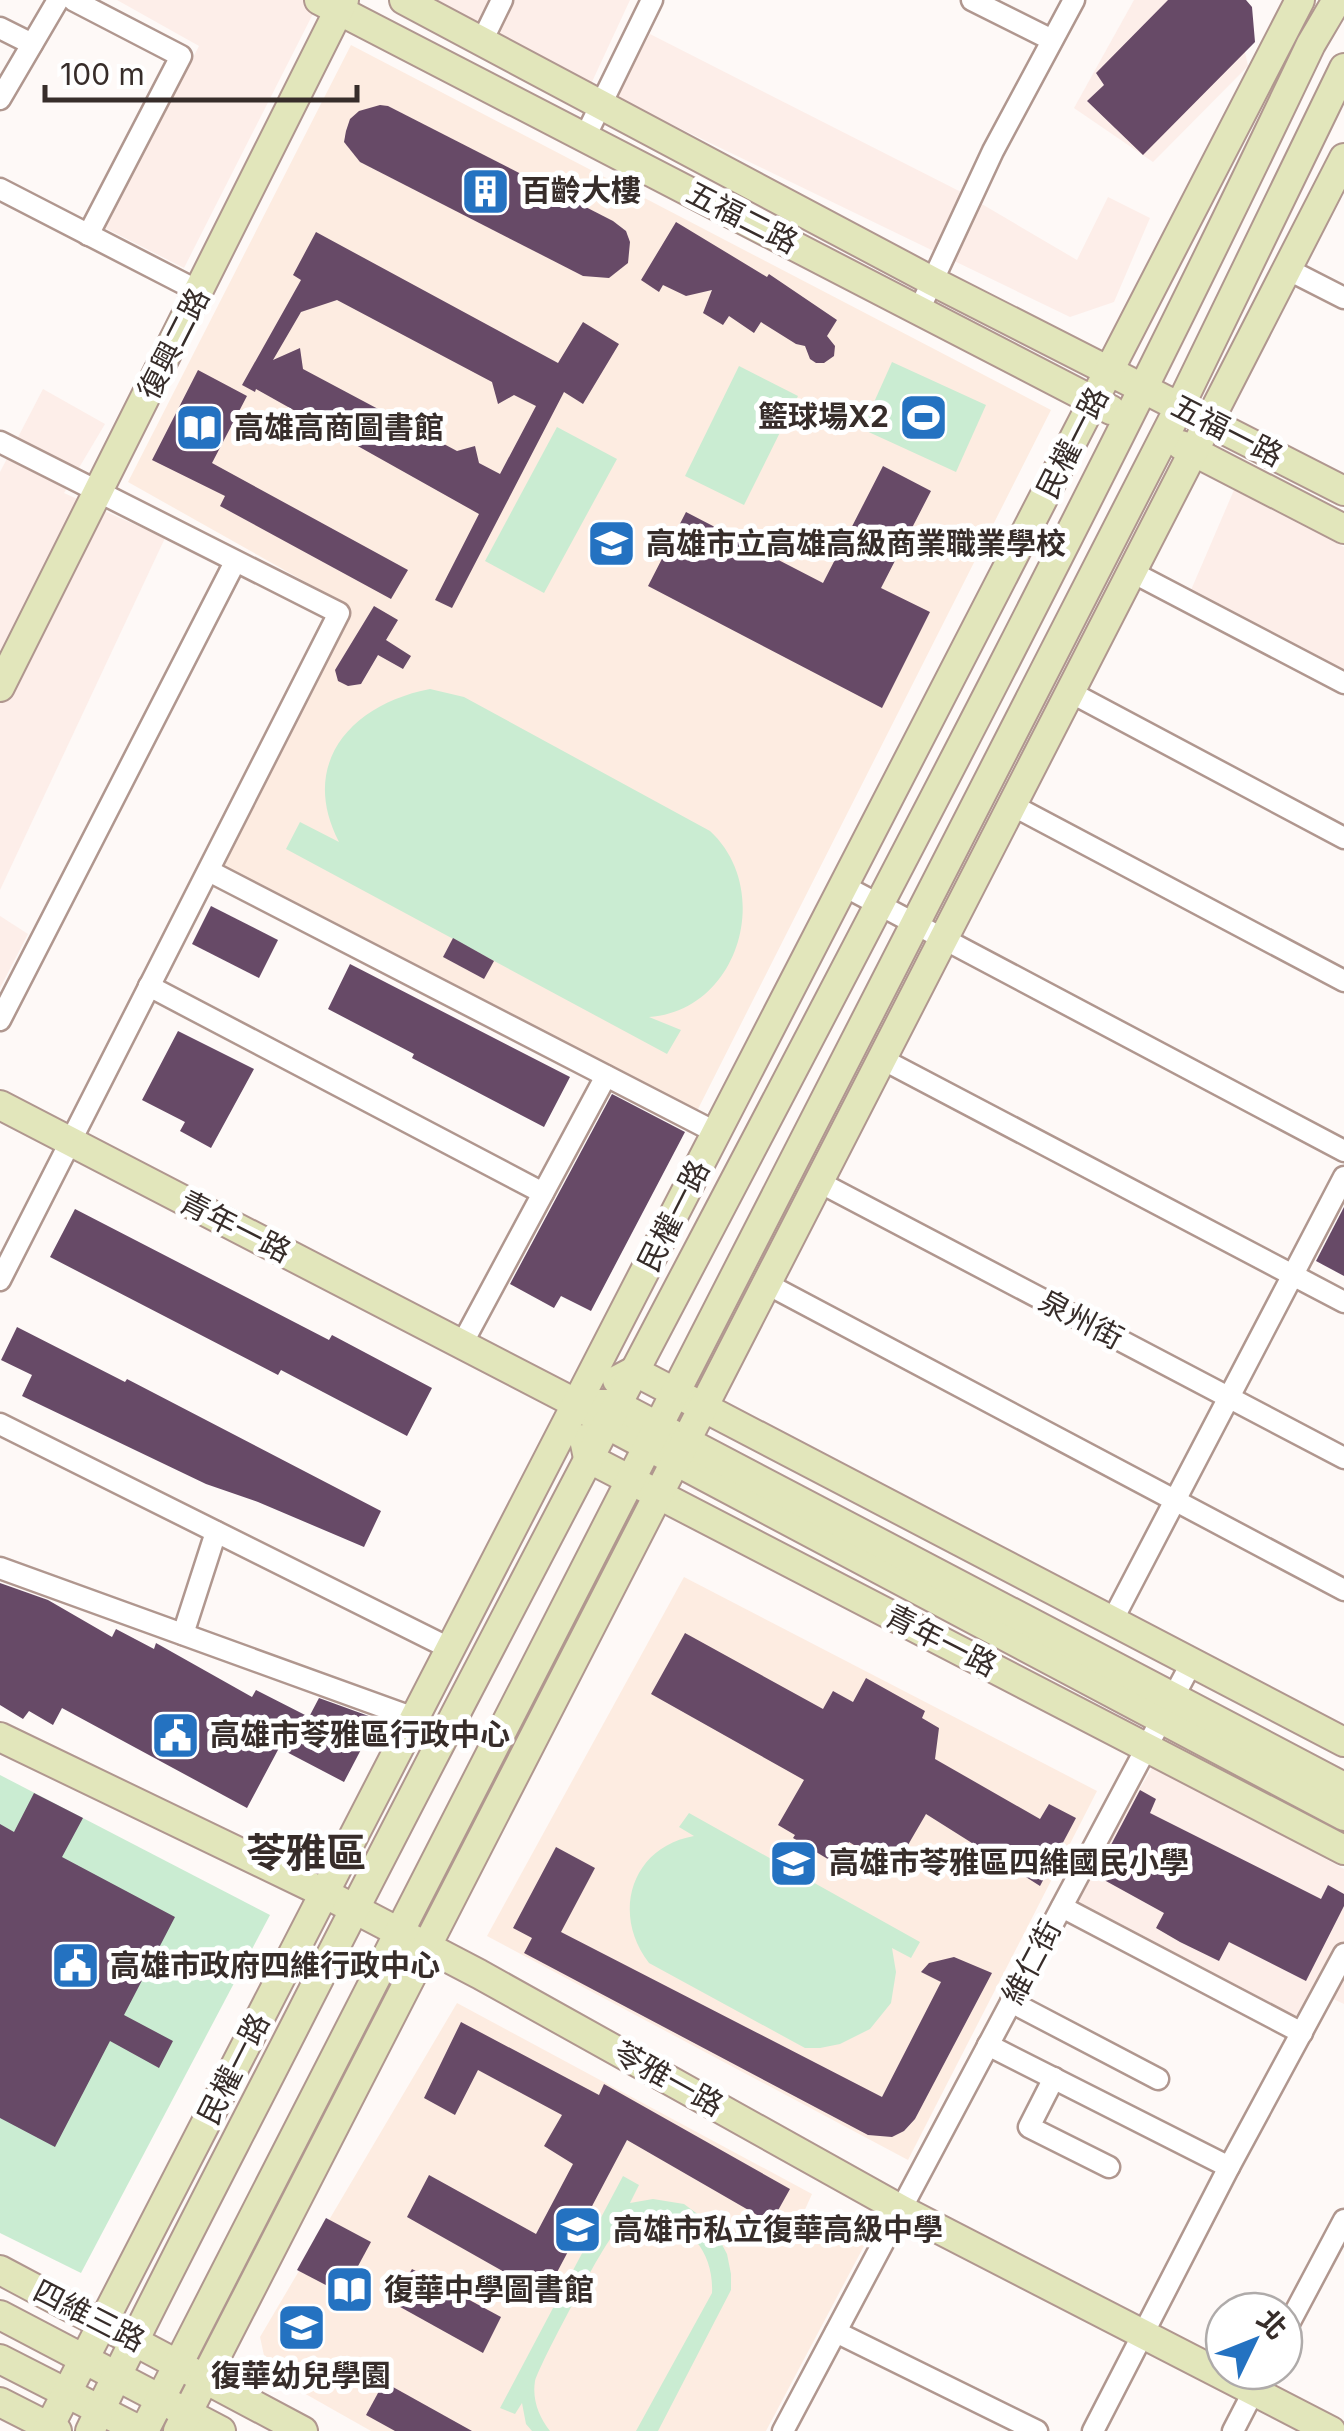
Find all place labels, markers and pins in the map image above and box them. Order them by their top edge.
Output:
building icon: 百齡大樓 [460,165,512,217]
place label: 百齡大樓 [521,172,641,208]
sports icon: 籃球場X2 [898,391,950,443]
place label: 籃球場X2 [758,398,889,434]
library icon: 高雄高商圖書館 [173,402,225,454]
place label: 高雄高商圖書館 [234,409,444,445]
school or university icon: 高雄市立高雄高級商業職業學校 [585,518,637,570]
place label: 高雄市立高雄高級商業職業學校 [646,525,1066,561]
public building icon: 高雄市苓雅區行政中心 [149,1709,201,1761]
place label: 高雄市苓雅區行政中心 [210,1716,510,1752]
school or university icon: 高雄市苓雅區四維國民小學 [768,1837,820,1889]
place label: 高雄市苓雅區四維國民小學 [829,1844,1189,1880]
public building icon: 高雄市政府四維行政中心 [49,1940,101,1992]
place label: 高雄市政府四維行政中心 [110,1947,440,1983]
school or university icon: 高雄市私立復華高級中學 [552,2204,604,2256]
place label: 高雄市私立復華高級中學 [613,2211,943,2247]
library icon: 復華中學圖書館 [323,2264,375,2316]
place label: 復華中學圖書館 [384,2271,594,2307]
school or university icon: 復華幼兒學園 [275,2301,327,2353]
place label: 復華幼兒學園 [211,2357,391,2393]

